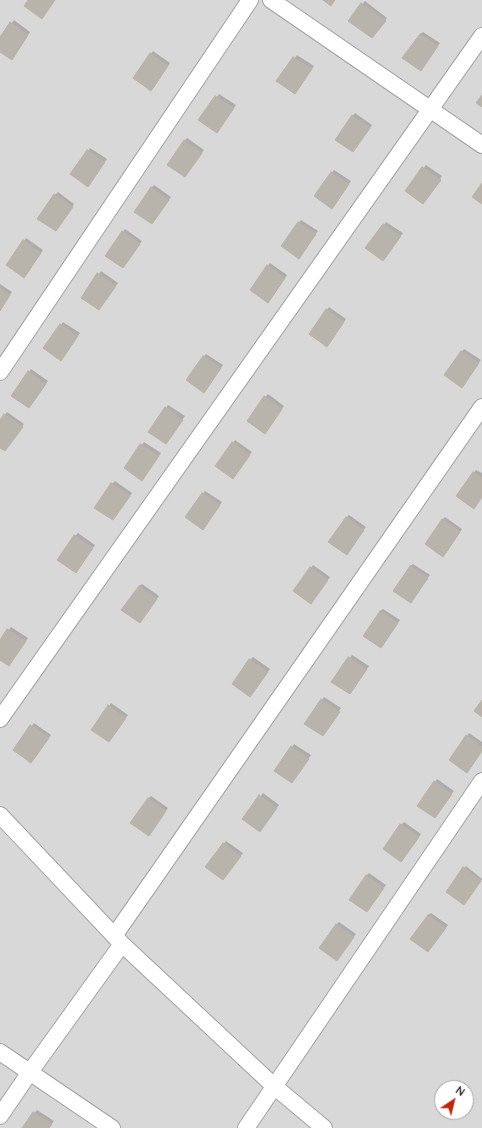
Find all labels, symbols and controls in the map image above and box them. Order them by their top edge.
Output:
north arrow [434,1080,474,1120]
text: N [453,1083,468,1099]

